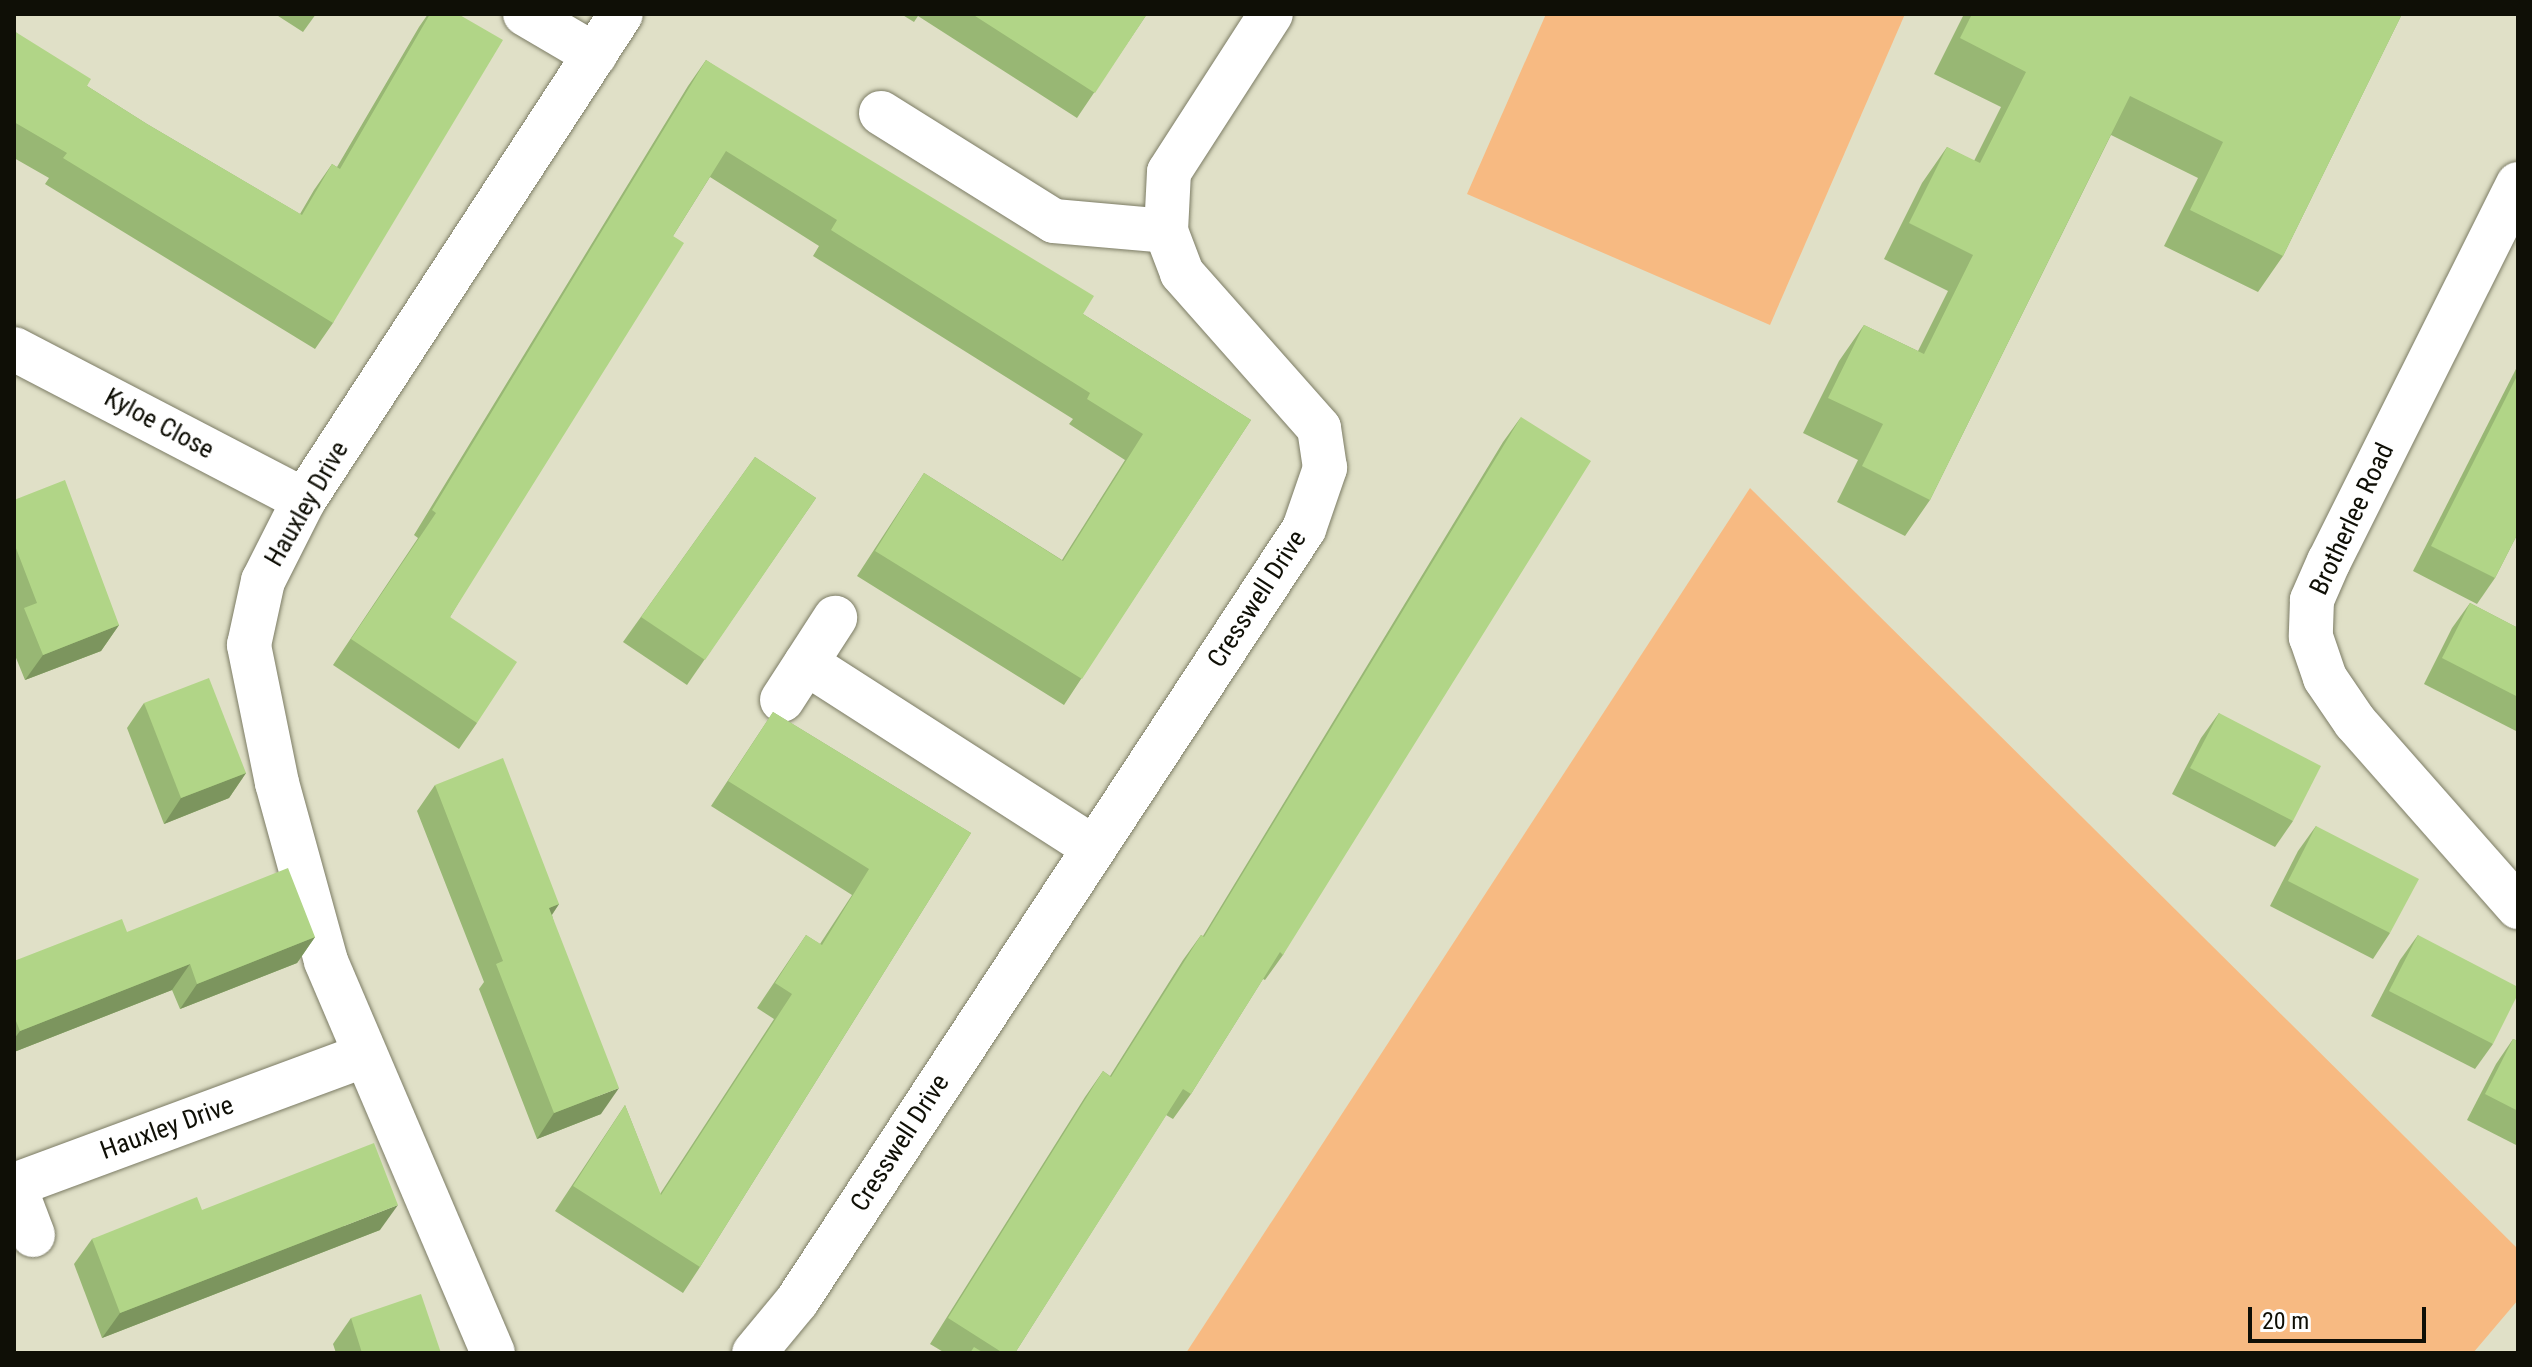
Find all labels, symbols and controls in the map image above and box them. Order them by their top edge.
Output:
street label: Kyloe Close [99,382,219,466]
street label: Hauxley Drive [259,436,355,572]
street label: Brotherlee Road [2303,438,2401,600]
street label: Cresswell Drive [1201,525,1313,673]
street label: Cresswell Drive [844,1069,956,1217]
street label: Hauxley Drive [96,1090,238,1166]
scale bar [2252,1291,2430,1341]
text: 20 m [2262,1307,2309,1335]

